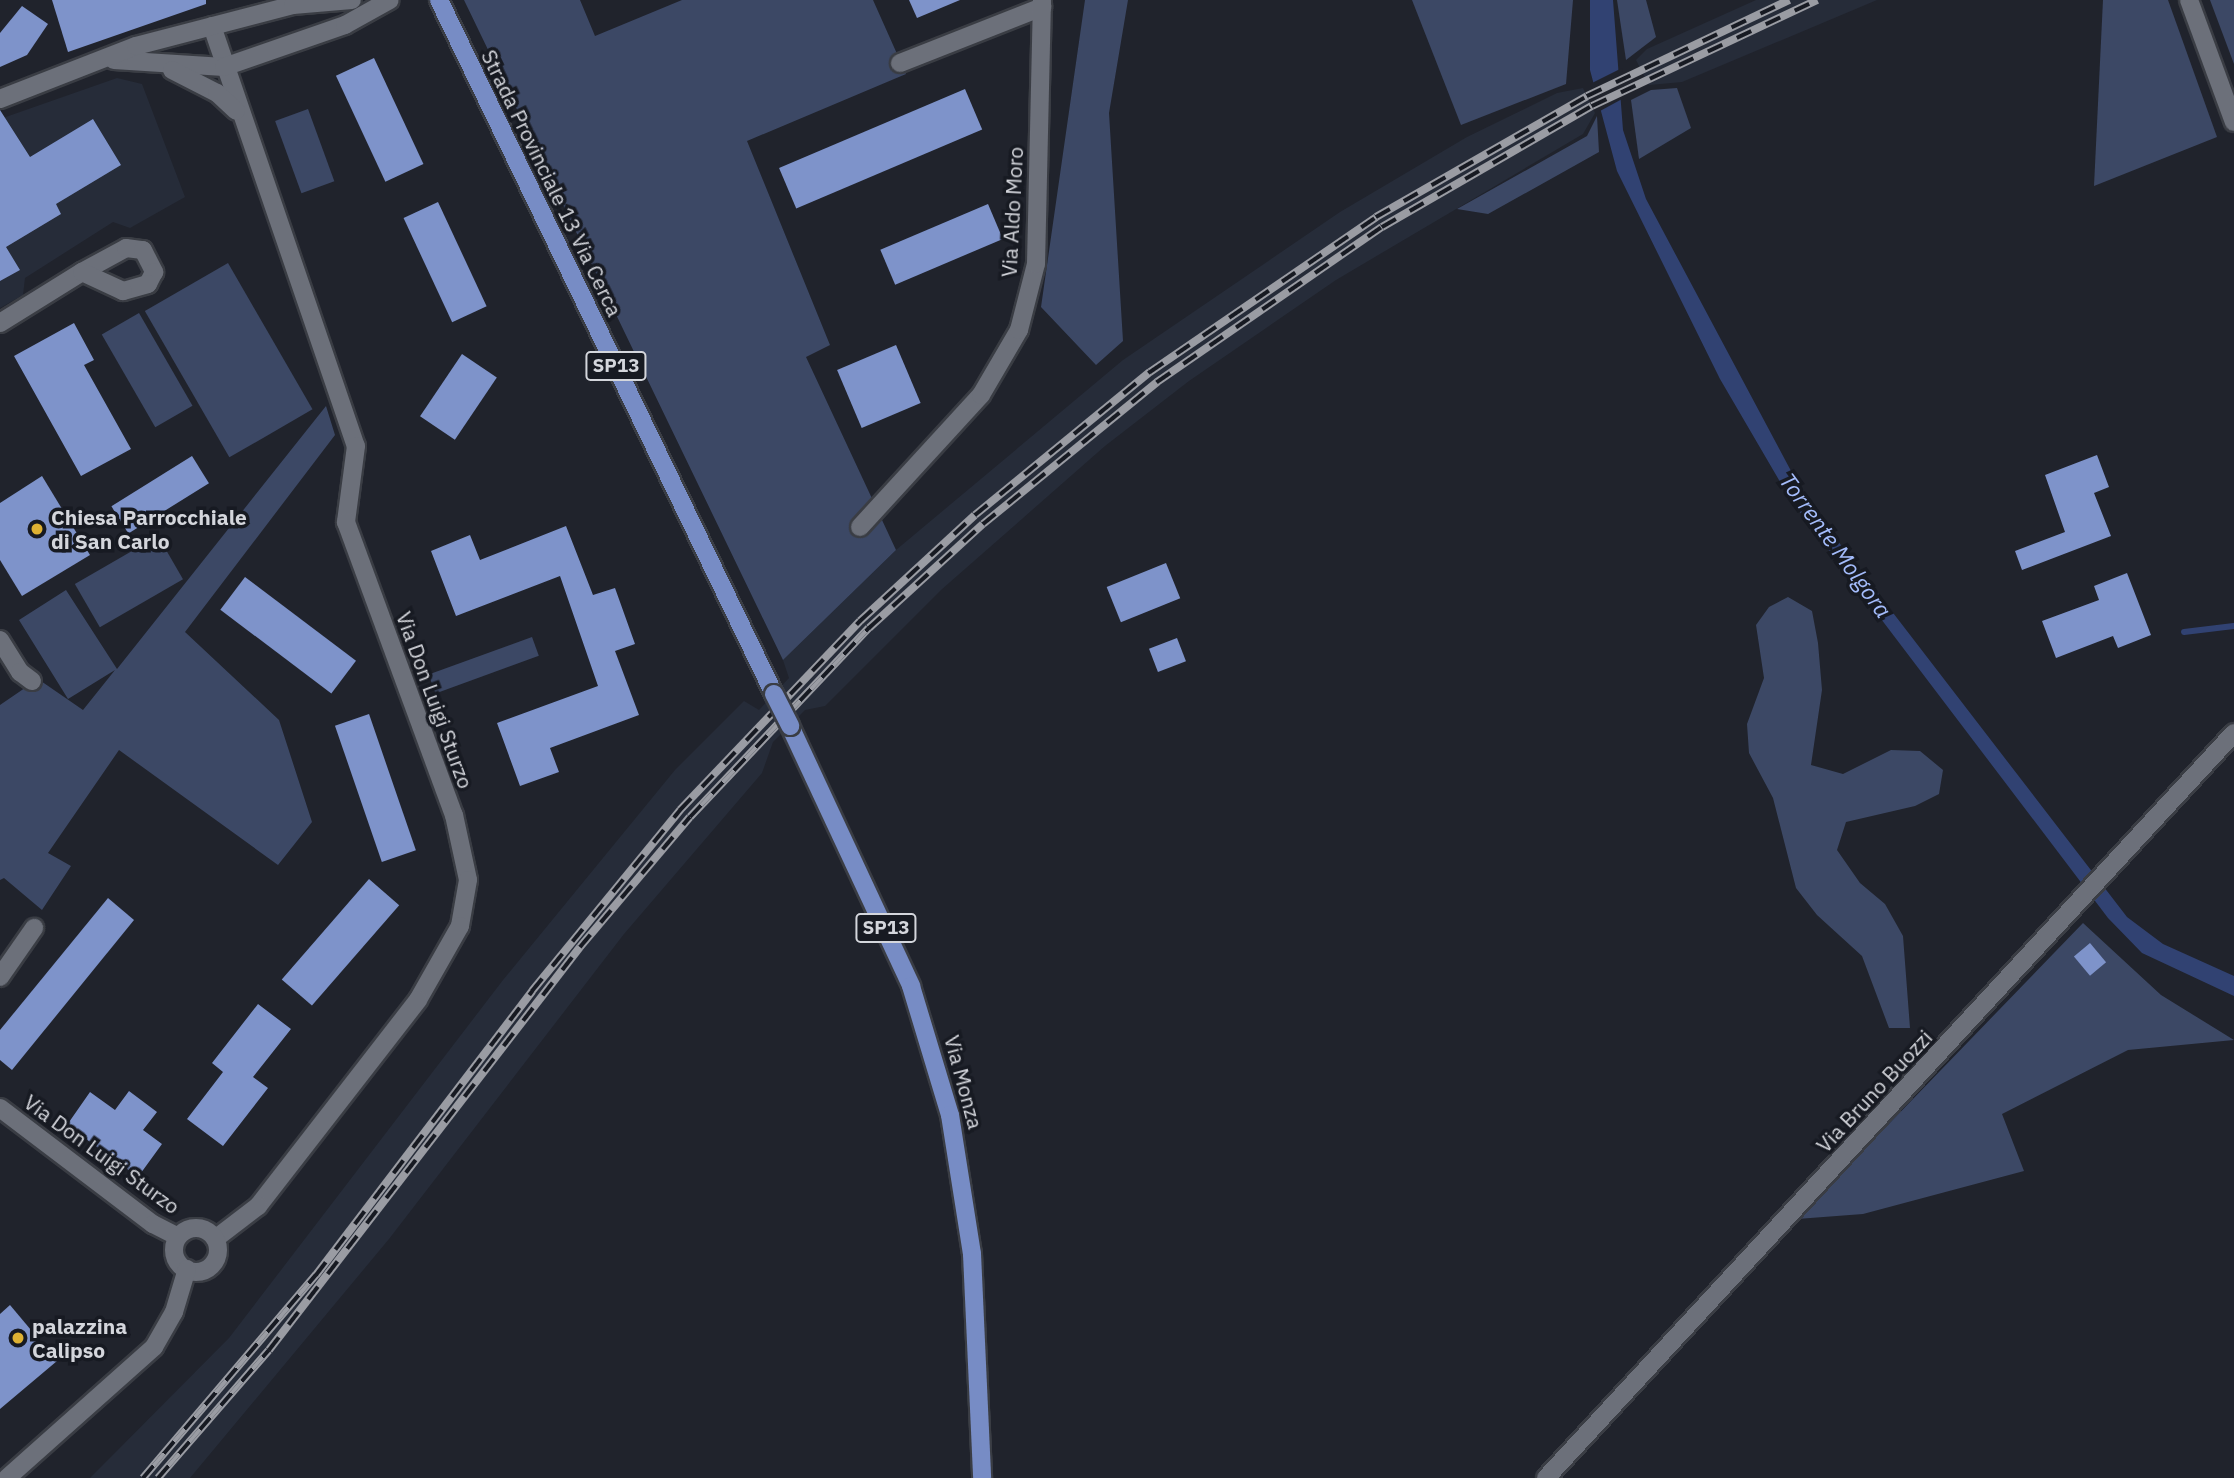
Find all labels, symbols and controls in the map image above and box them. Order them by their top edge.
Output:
street label: Strada Provinciale 13 Via Cerca [476,46,628,320]
street label: Via Aldo Moro [996,146,1028,278]
road number: SP13 [584,350,648,382]
water label: Torrente Molgora [1774,467,1898,623]
place label: Chiesa Parrocchiale di San Carlo [51,504,247,554]
marker: Chiesa Parrocchiale di San Carlo [29,521,45,537]
street label: Via Don Luigi Sturzo [391,608,479,792]
road number: SP13 [854,912,917,944]
street label: Via Bruno Buozzi [1811,1025,1937,1157]
street label: Via Monza [939,1032,989,1132]
street label: Via Don Luigi Sturzo [19,1089,185,1219]
place label: palazzina Calipso [32,1313,127,1363]
marker: palazzina Calipso [10,1330,26,1346]

